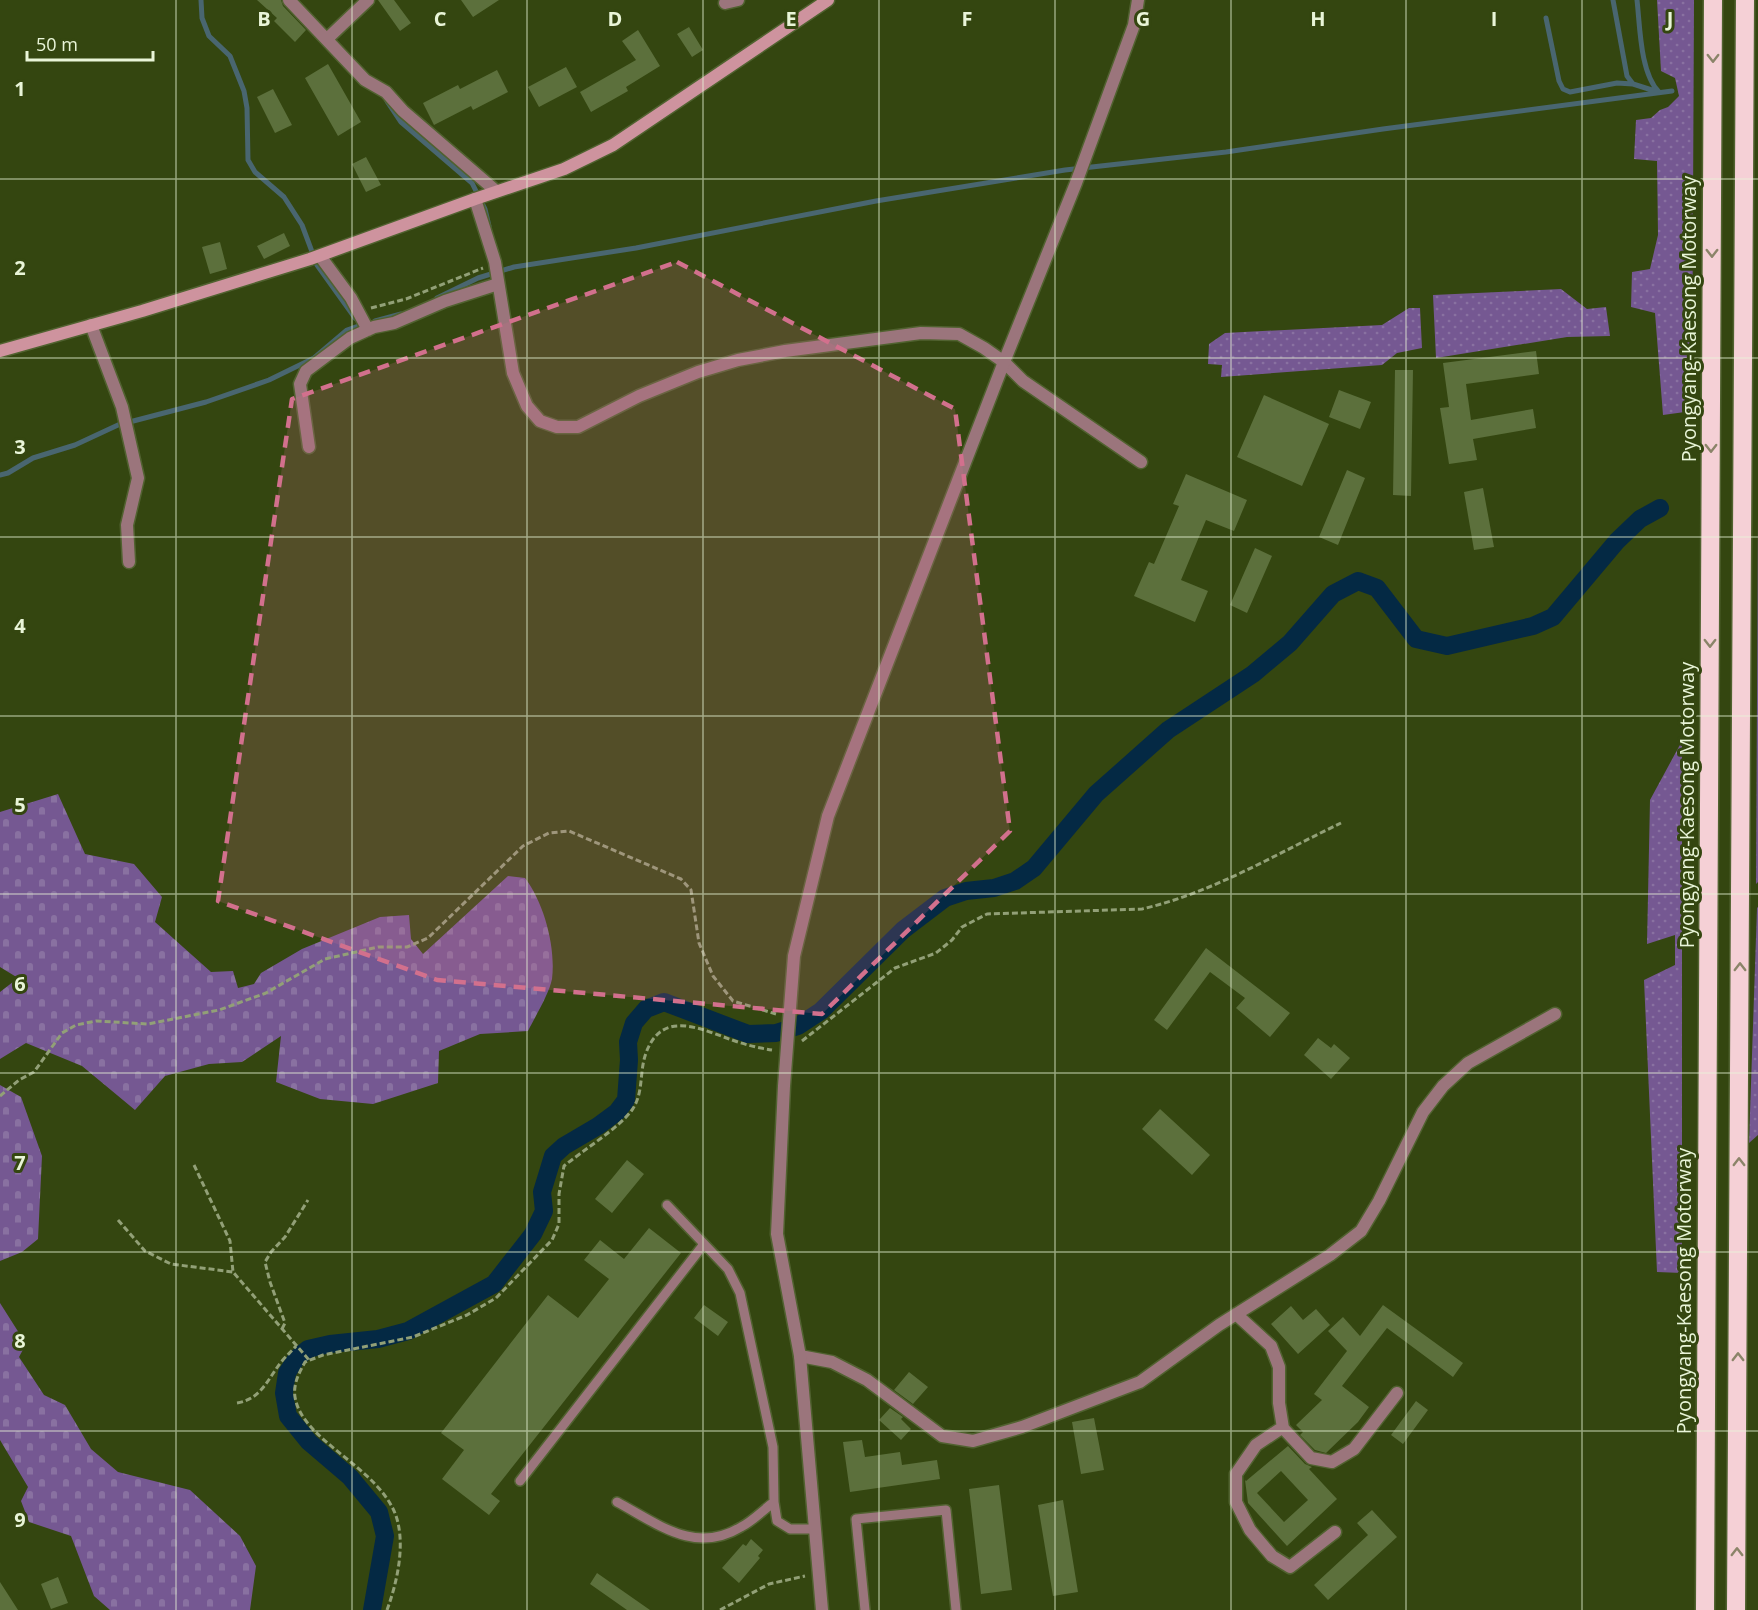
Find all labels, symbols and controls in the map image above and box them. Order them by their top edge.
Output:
text: B [257,5,271,32]
text: C [434,5,447,32]
text: D [608,5,622,32]
text: E [785,5,797,32]
text: F [962,5,972,32]
text: G [1136,5,1150,32]
text: H [1310,5,1326,32]
text: I [1491,5,1497,32]
text: J [1665,5,1673,32]
scale bar [27,24,153,62]
text: 50 m [36,32,78,56]
one-way arrow [1707,54,1719,63]
text: 1 [14,75,26,102]
street label: Pyongyang-Kaesong Motorway [1675,175,1702,462]
one-way arrow [1706,249,1718,258]
text: 2 [14,254,26,281]
text: 3 [14,433,26,460]
one-way arrow [1705,444,1717,453]
text: 4 [14,612,26,639]
one-way arrow [1704,639,1716,648]
street label: Pyongyang-Kaesong Motorway [1673,661,1700,948]
text: 5 [14,791,26,818]
one-way arrow [1734,962,1746,971]
text: 6 [14,970,26,997]
street label: Pyongyang-Kaesong Motorway [1670,1147,1697,1434]
text: 7 [14,1149,26,1176]
one-way arrow [1733,1157,1745,1166]
text: 8 [14,1327,26,1354]
one-way arrow [1732,1352,1744,1361]
text: 9 [14,1506,26,1533]
one-way arrow [1731,1547,1743,1556]

